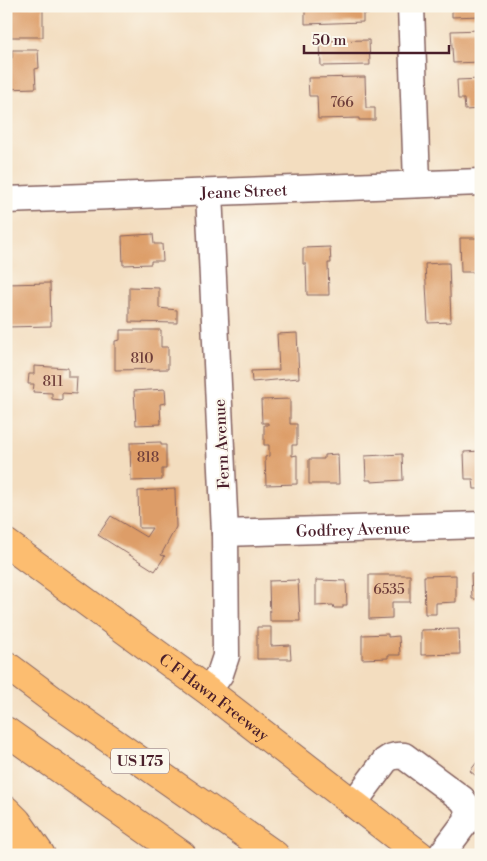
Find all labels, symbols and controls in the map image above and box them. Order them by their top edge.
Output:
scale bar [304,22,450,54]
text: 50 m [312,31,346,50]
house number: 766 [330,94,354,112]
street label: Jeane Street [199,180,288,204]
house number: 810 [130,350,154,368]
house number: 811 [43,373,63,391]
street label: Fern Avenue [210,398,234,490]
house number: 818 [137,449,159,467]
street label: Godfrey Avenue [295,518,410,542]
house number: 6535 [373,581,405,599]
street label: C F Hawn Freeway [155,650,273,746]
road number: US 175 [111,748,169,774]

